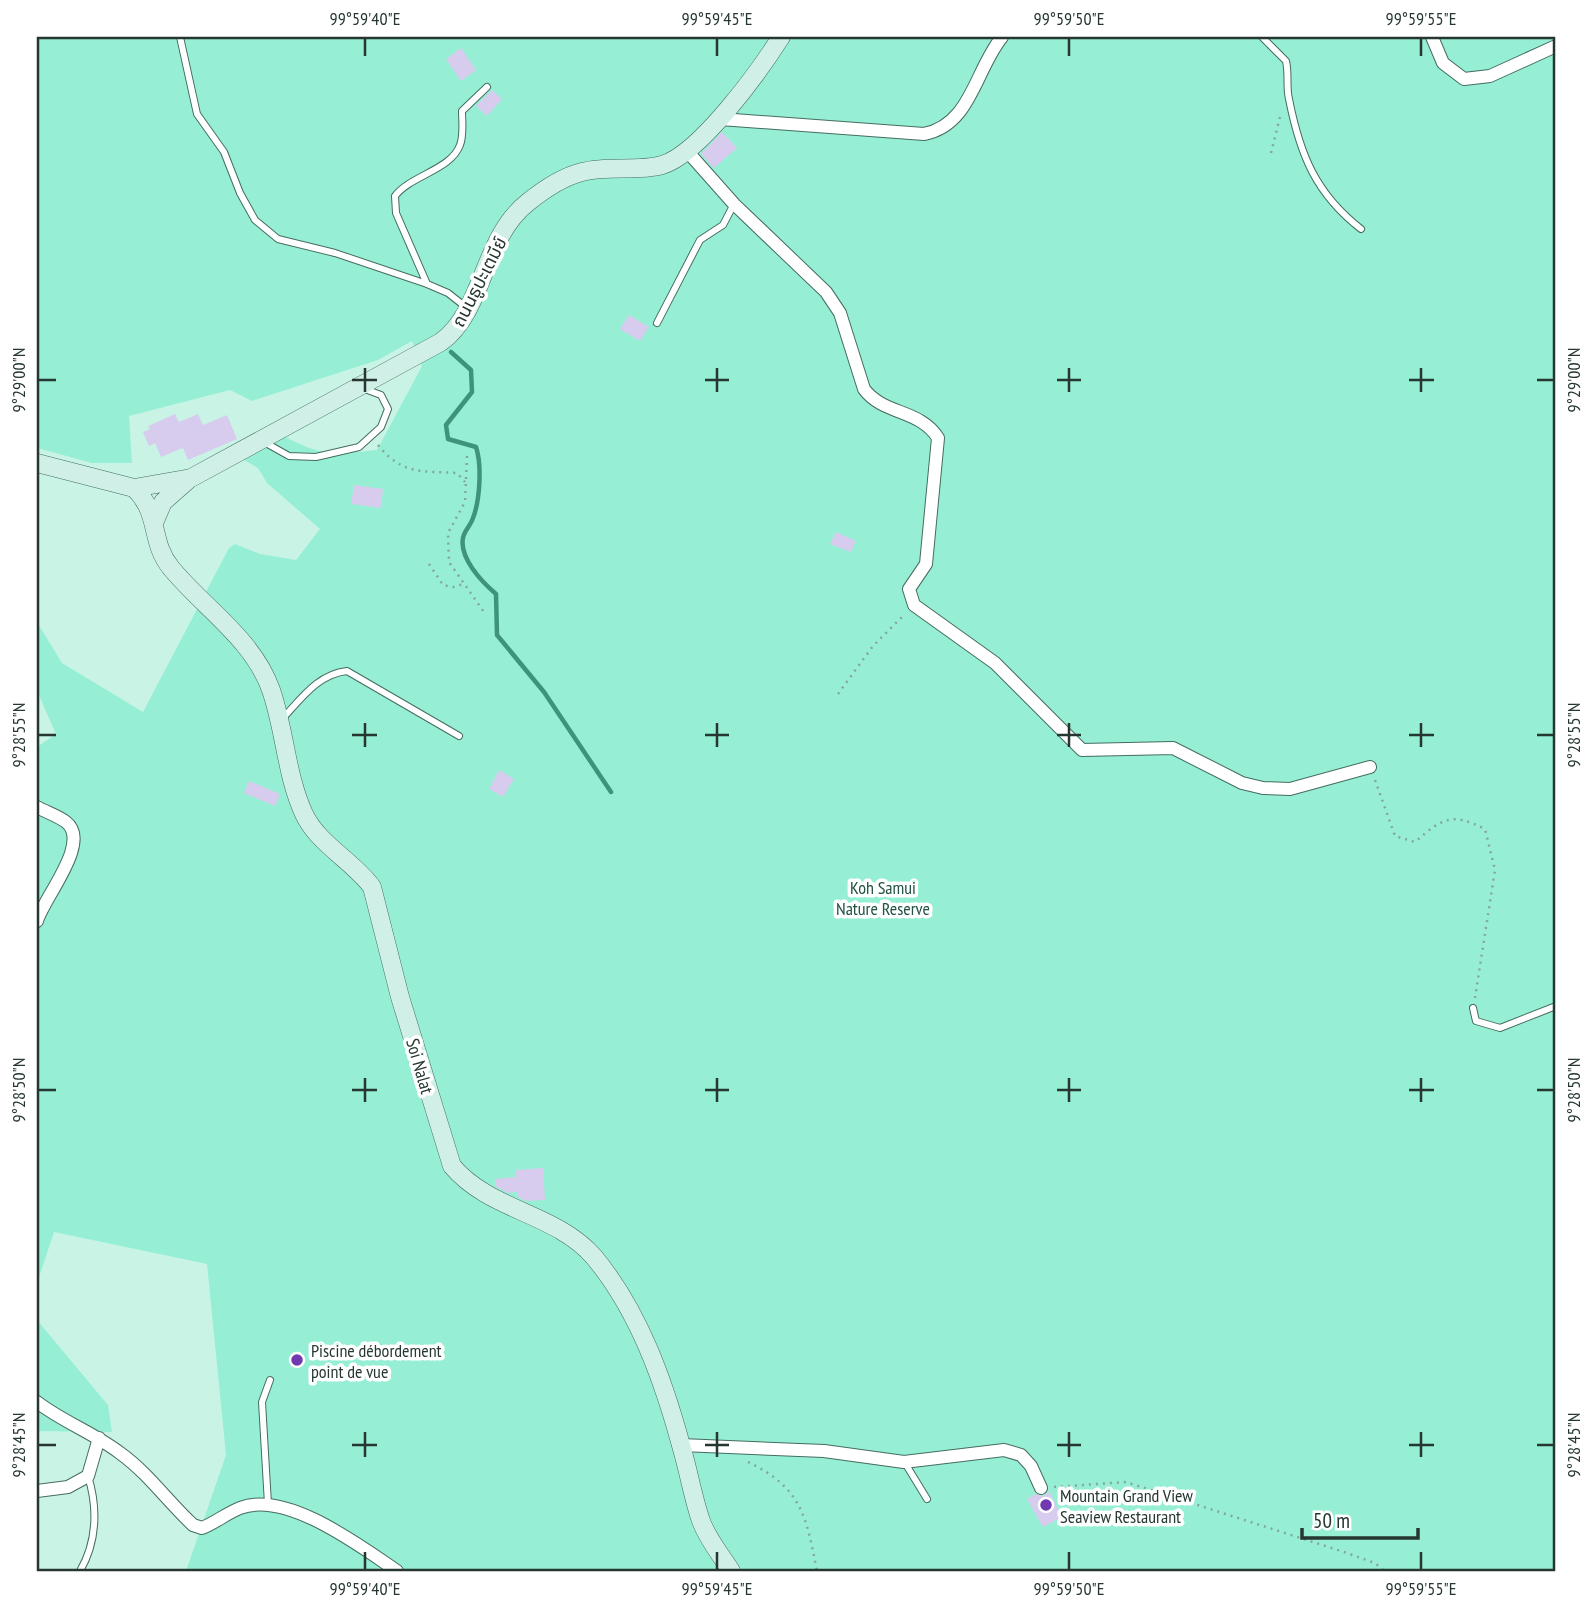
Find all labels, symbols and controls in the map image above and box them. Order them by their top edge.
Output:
text: 99°59'40"E [330,7,400,30]
text: 99°59'45"E [682,7,752,30]
text: 99°59'50"E [1034,7,1104,30]
text: 99°59'55"E [1386,7,1456,30]
street label: ถนนธูปะเตมีย์ [447,233,512,331]
text: 9°29'00"N [7,348,30,412]
text: 9°29'00"N [1562,348,1585,412]
text: 9°28'55"N [7,703,30,767]
text: 9°28'55"N [1562,703,1585,767]
park label: Koh Samui Nature Reserve [836,876,930,920]
street label: Soi Nalat [401,1036,439,1096]
text: 9°28'50"N [7,1058,30,1122]
text: 9°28'50"N [1562,1058,1585,1122]
place label: Piscine débordement point de vue [311,1339,442,1383]
marker: Piscine débordement point de vue [289,1352,305,1368]
text: 9°28'45"N [7,1413,30,1477]
text: 9°28'45"N [1562,1413,1585,1477]
place label: Mountain Grand View Seaview Restaurant [1060,1484,1193,1528]
scale bar [1302,1496,1418,1540]
marker: Mountain Grand View Seaview Restaurant [1038,1497,1054,1513]
text: 50 m [1313,1507,1350,1534]
text: 99°59'40"E [330,1577,400,1600]
text: 99°59'45"E [682,1577,752,1600]
text: 99°59'50"E [1034,1577,1104,1600]
text: 99°59'55"E [1386,1577,1456,1600]

